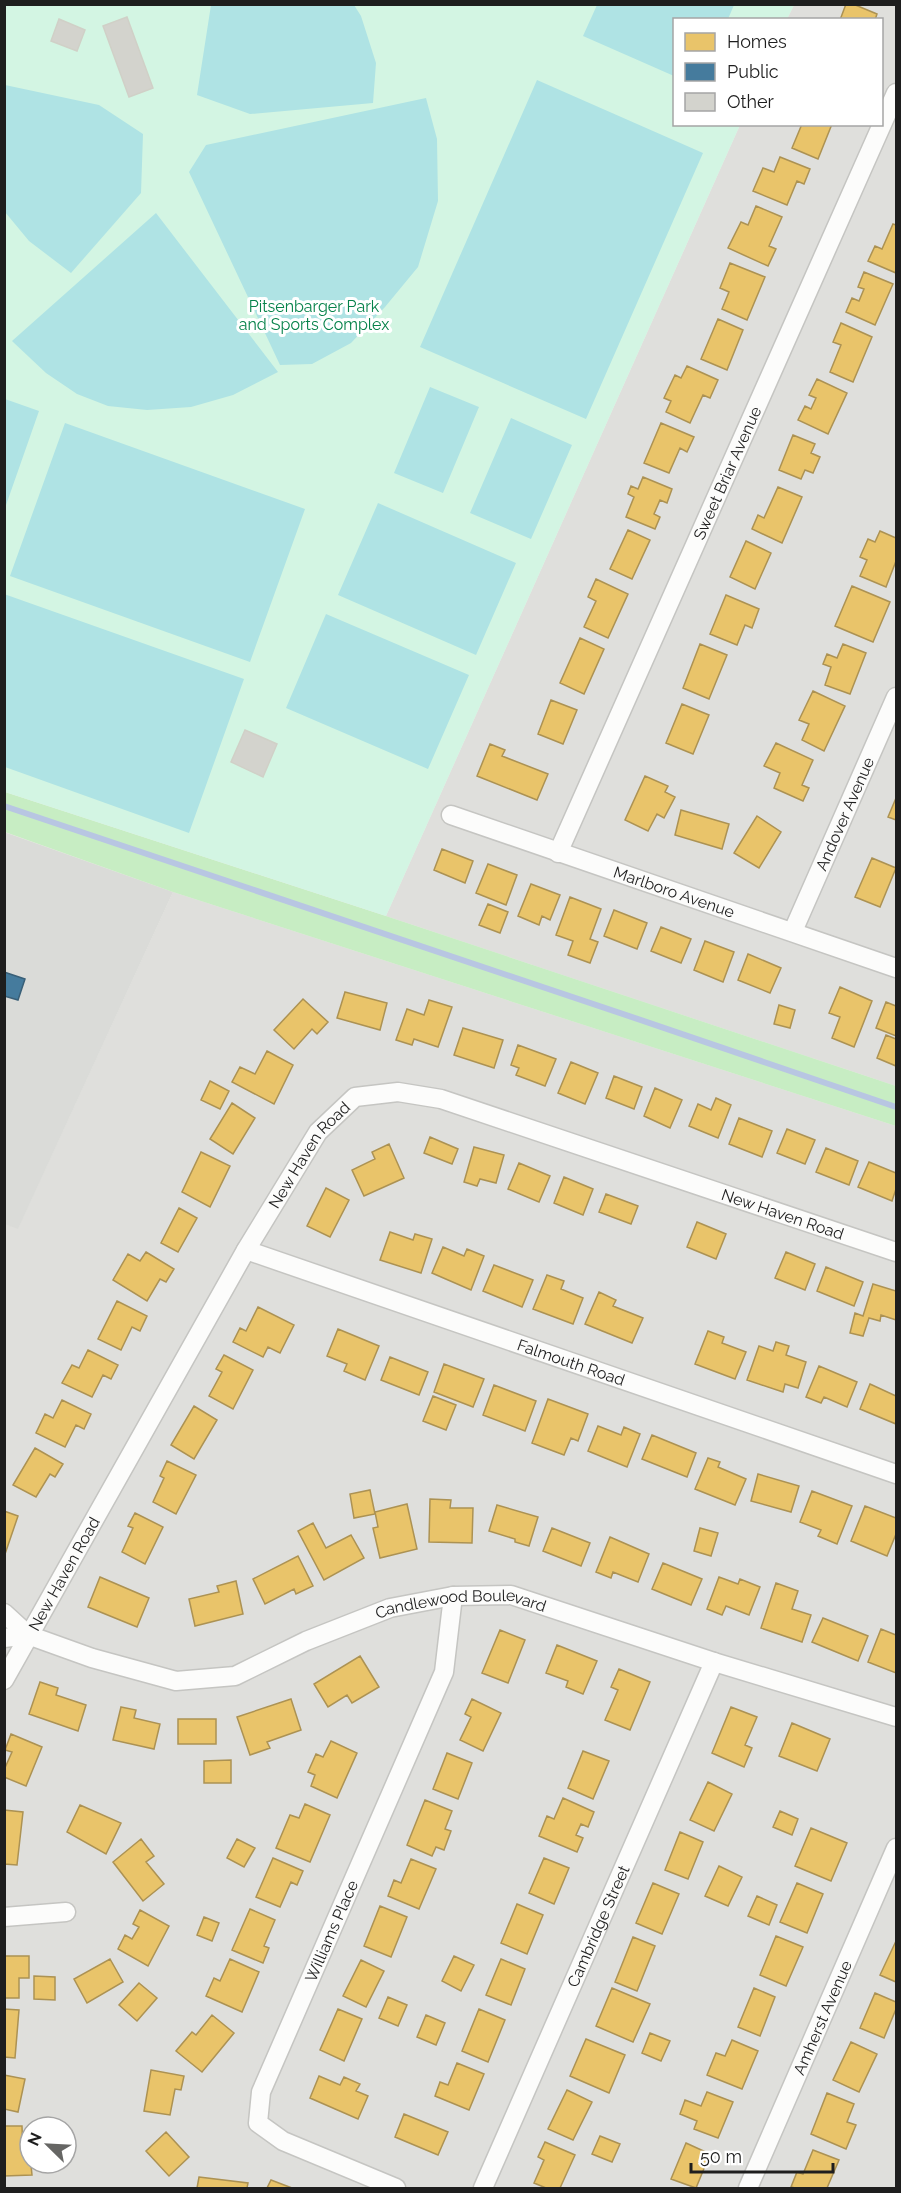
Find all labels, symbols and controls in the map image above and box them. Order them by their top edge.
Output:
legend [673,18,883,126]
text: Homes [727,31,787,52]
text: Public [727,61,779,82]
text: Other [727,91,775,112]
park label: Pitsenbarger Park and Sports Complex [239,297,389,334]
street label: Sweet Briar Avenue [690,403,765,543]
street label: Andover Avenue [812,754,878,874]
street label: Marlboro Avenue [611,863,737,922]
street label: New Haven Road [265,1098,354,1212]
street label: New Haven Road [719,1185,846,1244]
street label: Falmouth Road [515,1335,627,1390]
street label: New Haven Road [25,1514,104,1634]
street label: Candlewood Boulevard [372,1586,549,1623]
street label: Cambridge Street [563,1862,634,1990]
street label: Williams Place [301,1877,362,1985]
street label: Amherst Avenue [789,1958,856,2078]
north arrow [18,2115,78,2175]
text: N [24,2130,46,2149]
scale bar [691,2136,834,2174]
text: 50 m [700,2146,742,2167]

